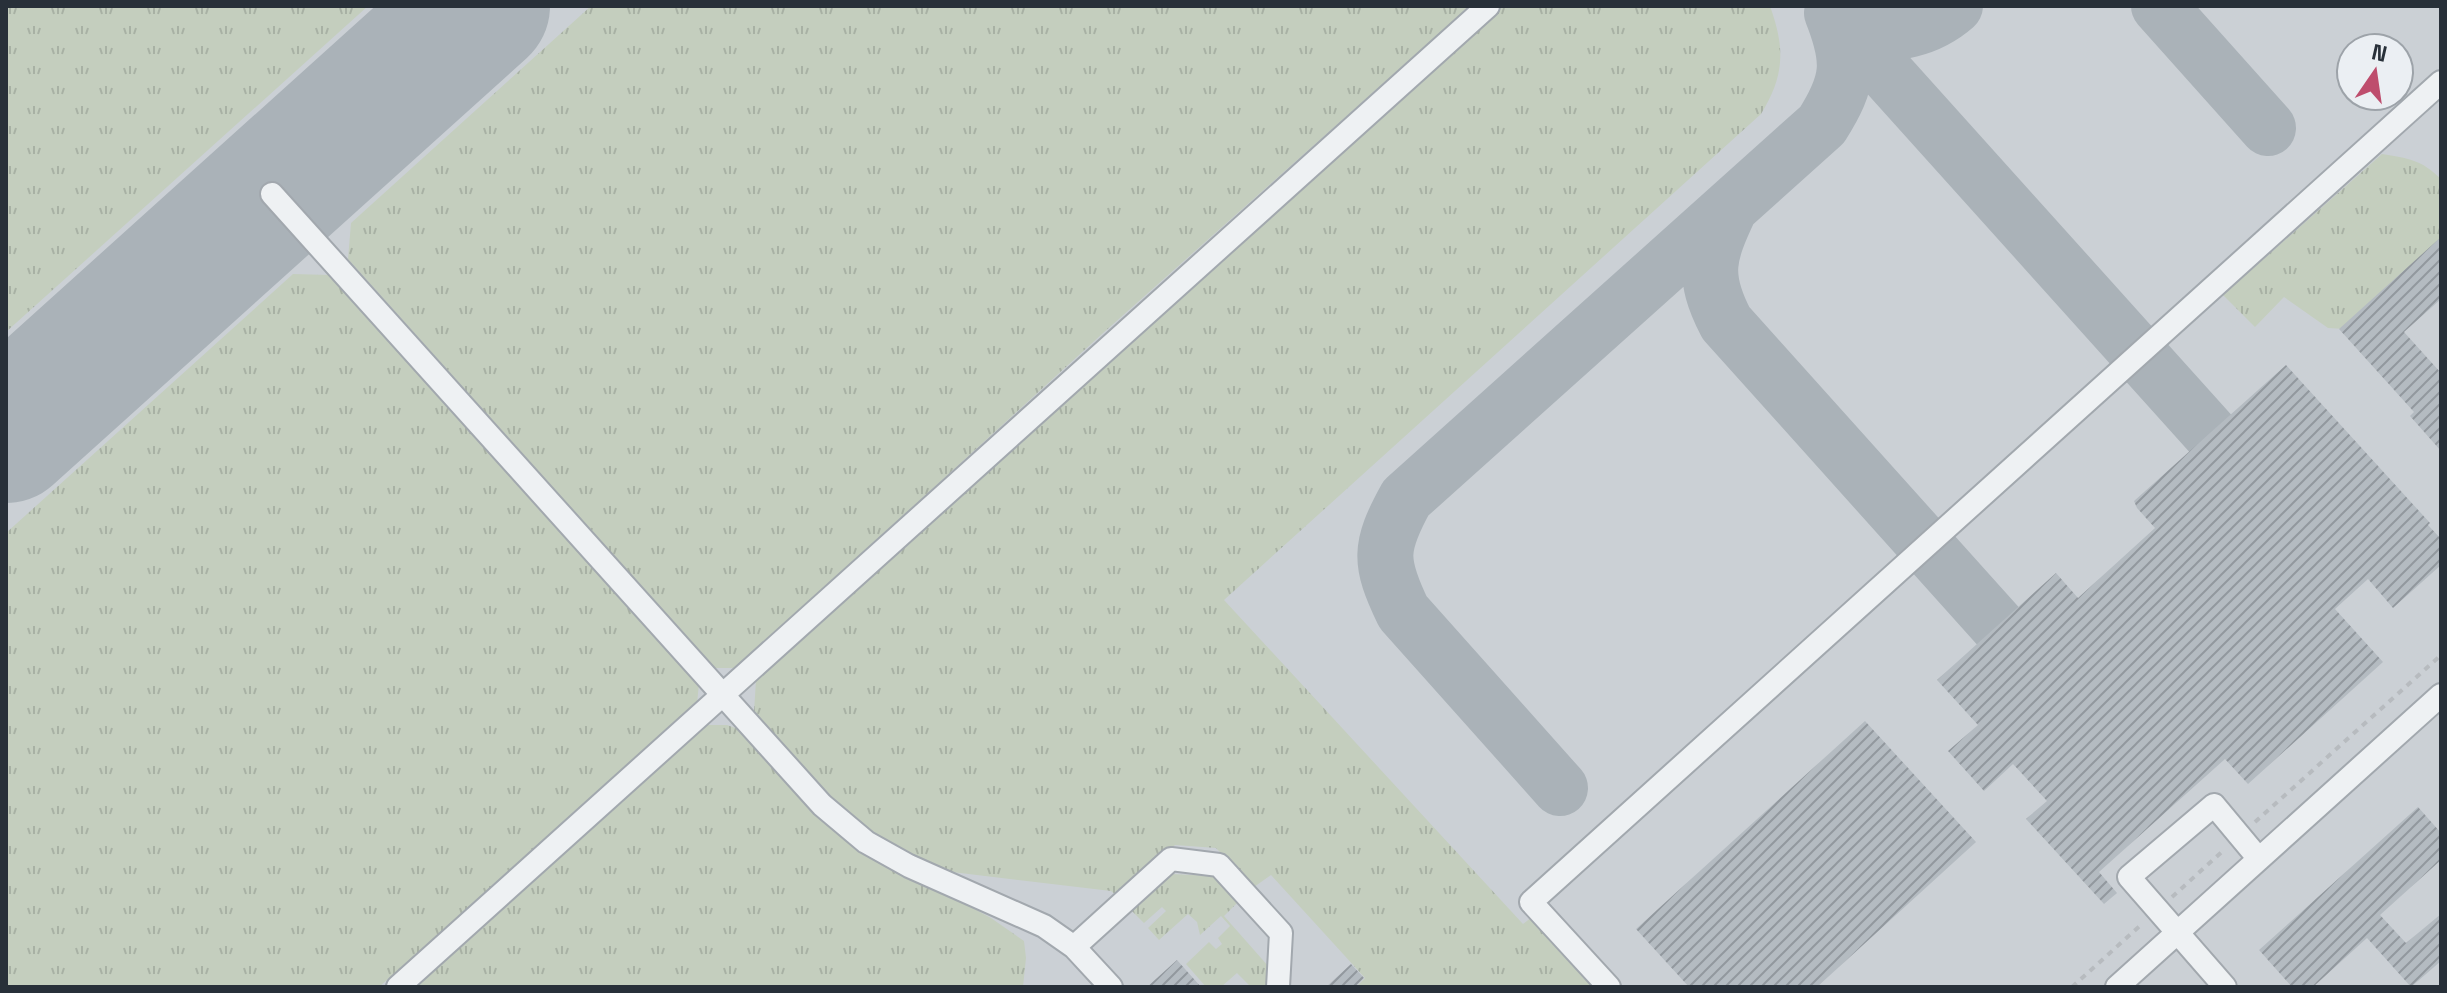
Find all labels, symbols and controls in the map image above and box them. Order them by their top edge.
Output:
north arrow [2335,32,2415,112]
text: N [2369,37,2390,68]

